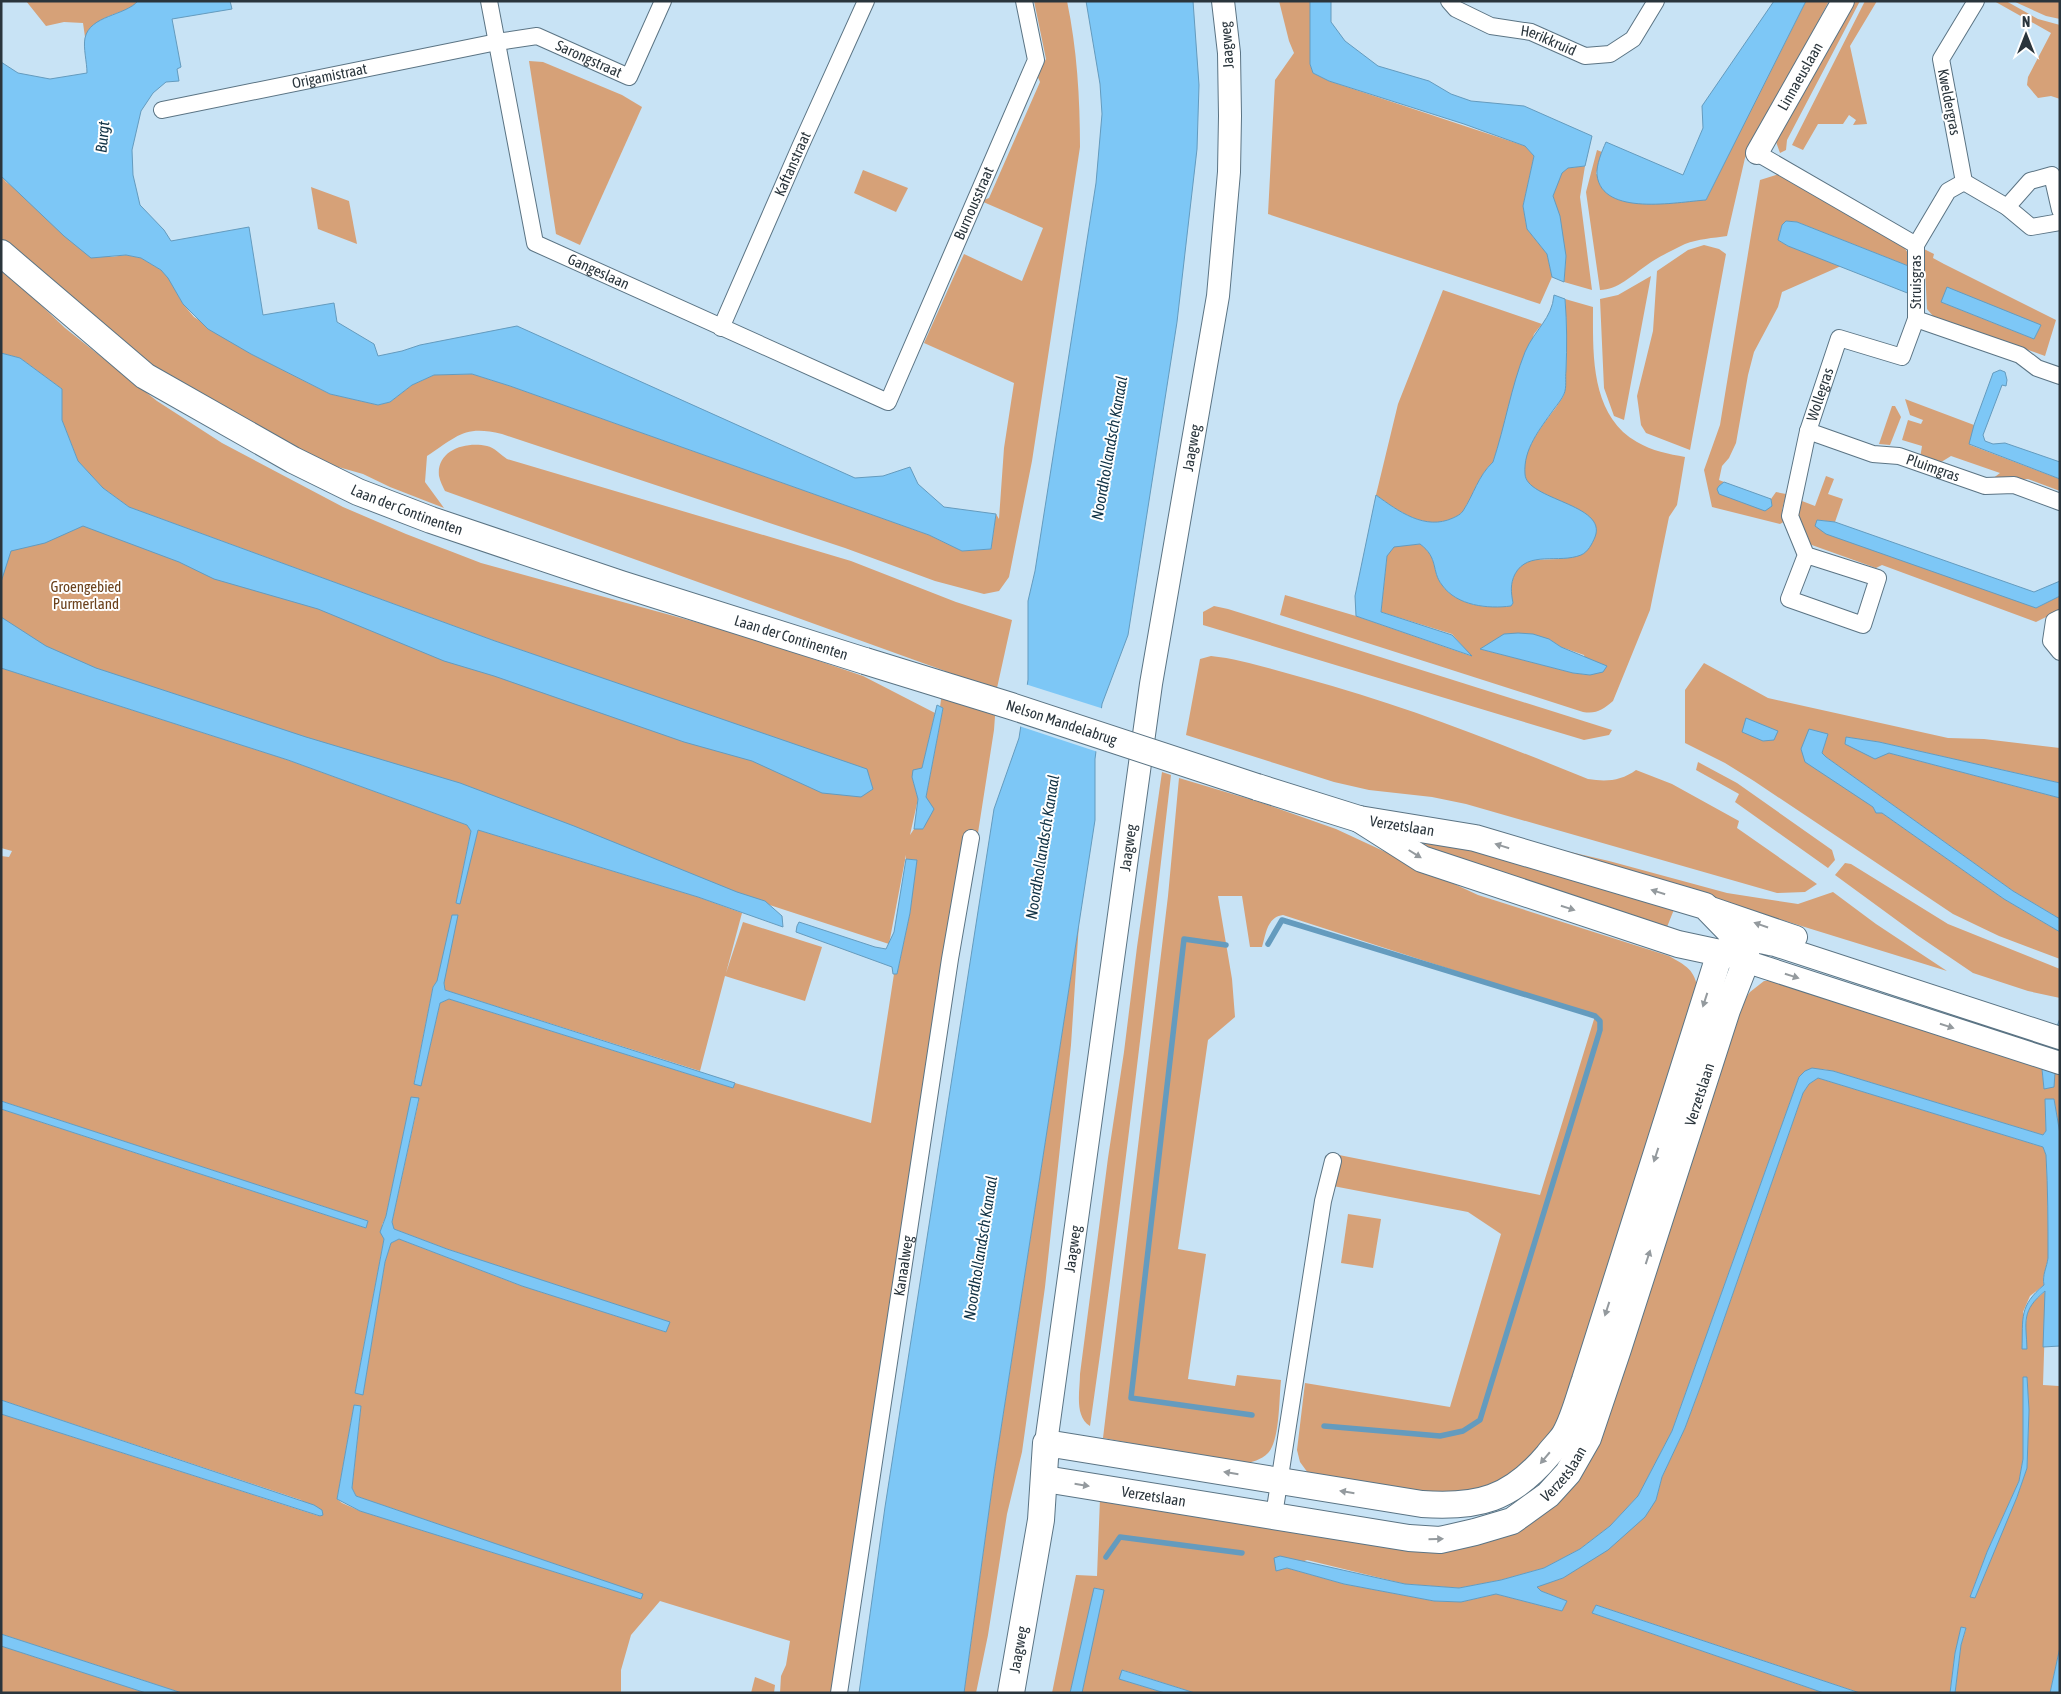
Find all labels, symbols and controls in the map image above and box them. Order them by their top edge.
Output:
north arrow [2001,10,2051,60]
text: N [2022,14,2030,30]
street label: Jaagweg [1216,20,1237,69]
street label: Herikkruid [1519,22,1579,59]
street label: Sarongstraat [553,37,625,81]
street label: Linnaeuslaan [1774,39,1826,113]
street label: Origamistraat [290,60,368,91]
street label: Kweldergras [1935,67,1964,136]
water label: Burgt [92,120,113,154]
street label: Kaftanstraat [771,129,814,199]
street label: Burnousstraat [950,164,997,242]
street label: Gangeslaan [565,250,632,292]
street label: Struisgras [1907,255,1924,309]
street label: Wollegras [1803,366,1836,423]
water label: Noordhollandsch Kanaal [1087,375,1131,521]
street label: Jaagweg [1179,422,1204,472]
street label: Pluimgras [1904,450,1962,485]
street label: Laan der Continenten [348,481,465,538]
park label: Groengebied Purmerland [51,578,121,612]
street label: Laan der Continenten [732,611,850,663]
street label: Nelson Mandelabrug [1004,696,1120,749]
water label: Noordhollandsch Kanaal [1022,774,1062,920]
street label: Verzetslaan [1369,812,1436,839]
street label: Jaagweg [1116,822,1140,872]
one-way arrow [1495,841,1510,849]
one-way arrow [1408,850,1421,859]
one-way arrow [1651,888,1666,896]
one-way arrow [1560,905,1575,912]
one-way arrow [1753,921,1768,929]
one-way arrow [1785,973,1800,980]
one-way arrow [1701,992,1709,1007]
one-way arrow [1940,1023,1955,1031]
street label: Verzetslaan [1681,1061,1717,1128]
one-way arrow [1652,1147,1660,1162]
water label: Noordhollandsch Kanaal [960,1175,1000,1321]
street label: Jaagweg [1061,1224,1084,1273]
street label: Kanaalweg [890,1234,916,1297]
one-way arrow [1644,1249,1652,1264]
one-way arrow [1603,1302,1611,1317]
street label: Verzetslaan [1538,1443,1589,1505]
one-way arrow [1540,1451,1551,1464]
one-way arrow [1222,1469,1238,1477]
one-way arrow [1074,1481,1090,1489]
street label: Verzetslaan [1120,1483,1187,1510]
one-way arrow [1338,1487,1354,1495]
one-way arrow [1428,1535,1444,1543]
street label: Jaagweg [1006,1624,1031,1674]

